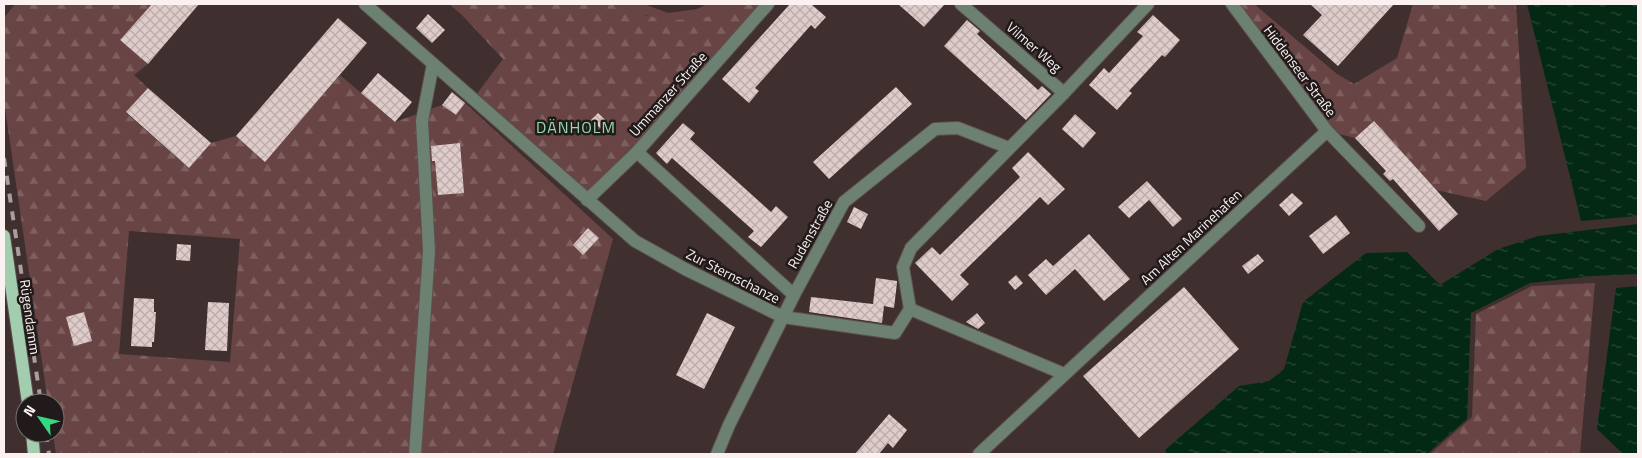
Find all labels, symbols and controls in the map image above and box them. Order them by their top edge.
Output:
street label: Vilmer Weg [1002,17,1067,77]
street label: Hiddenseer Straße [1259,21,1342,121]
street label: Ummanzer Straße [624,47,711,141]
district label: DÄNHOLM [536,115,616,139]
street label: Am Alten Marinehafen [1135,184,1246,289]
street label: Rudenstraße [782,195,837,272]
street label: Zur Sternschanze [683,243,784,308]
street label: Rügendamm [15,278,46,356]
north arrow [15,393,65,443]
text: N [17,401,40,420]

